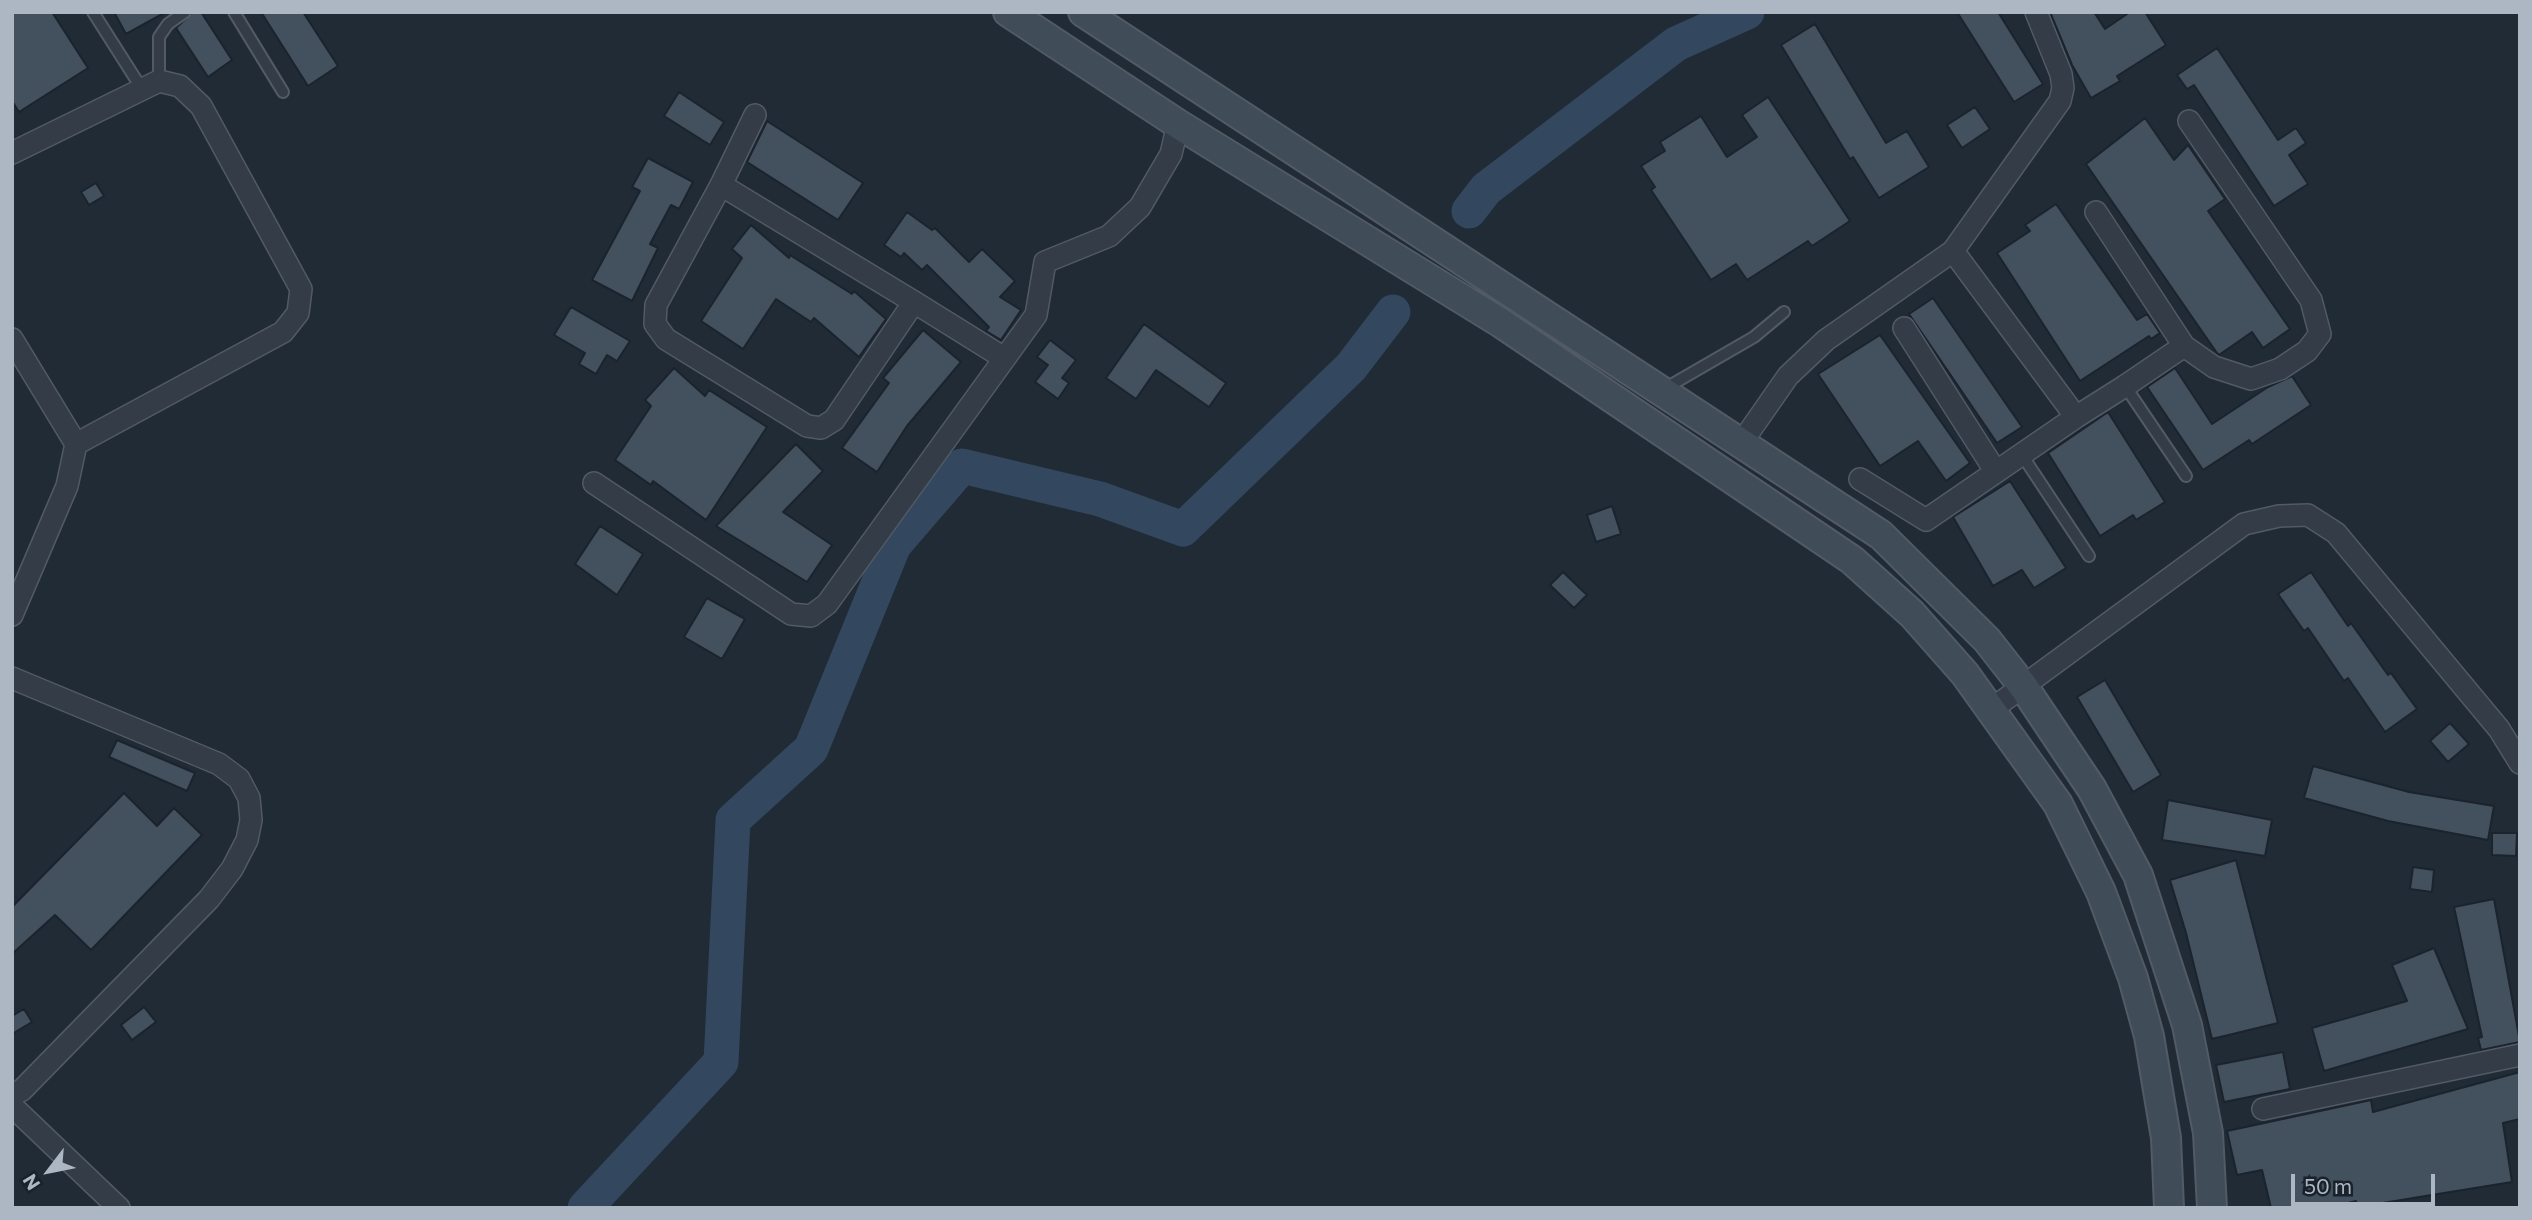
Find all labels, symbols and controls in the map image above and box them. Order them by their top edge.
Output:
north arrow [14,1136,84,1206]
scale bar [2294,1160,2438,1204]
text: N [17,1170,44,1195]
text: 50 m [2304,1173,2352,1198]

